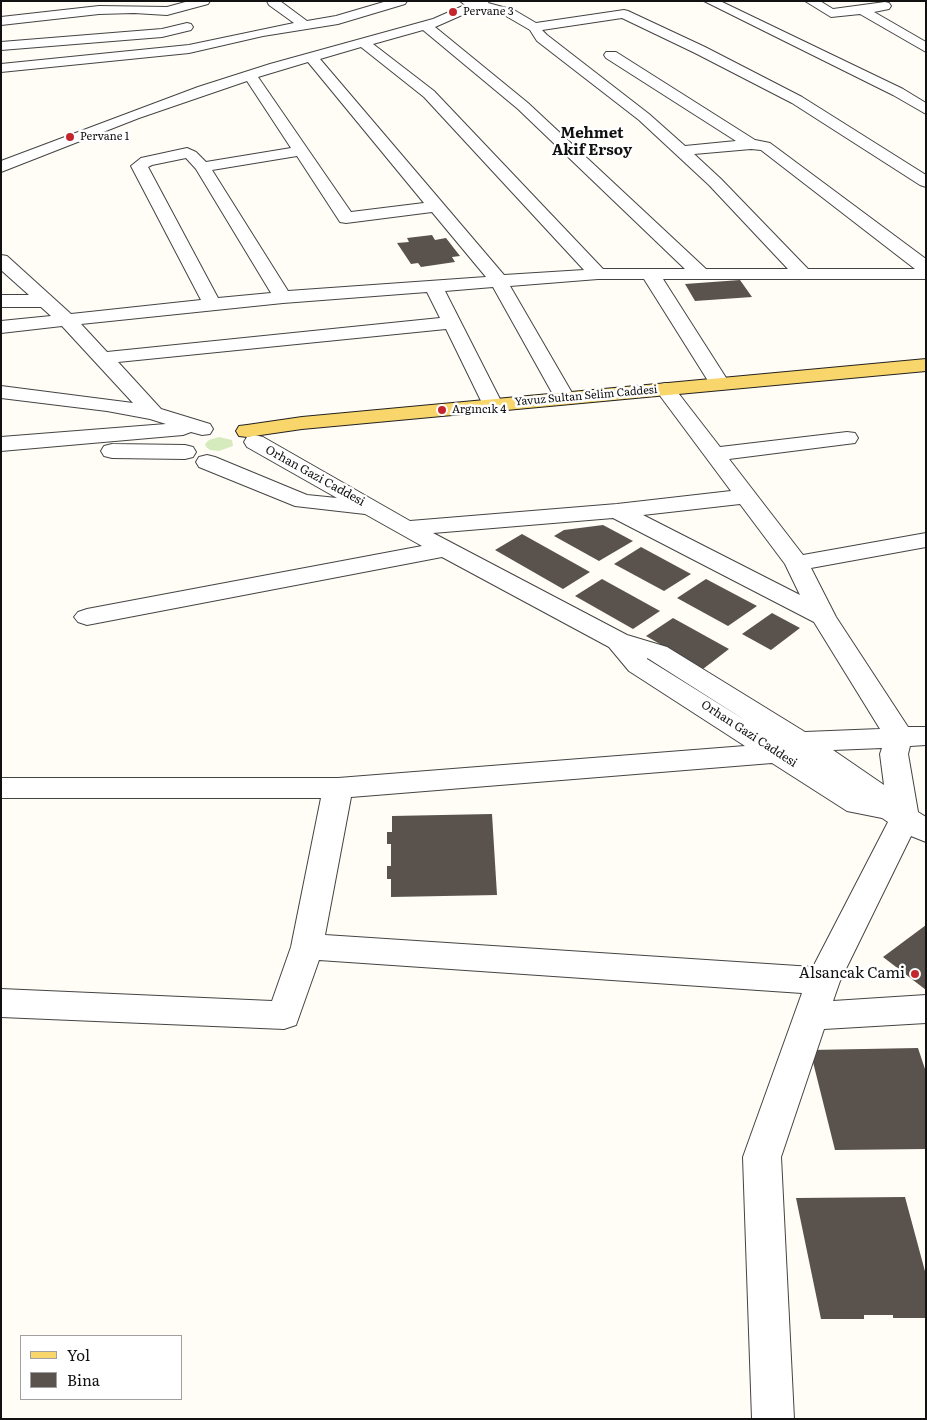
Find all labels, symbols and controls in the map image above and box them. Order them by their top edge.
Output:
place label: Pervane 3 [463,5,514,19]
marker: Pervane 3 [447,6,459,18]
district label: Mehmet Akif Ersoy [552,125,632,160]
place label: Pervane 1 [80,130,129,144]
marker: Pervane 1 [64,131,76,143]
street label: Yavuz Sultan Selim Caddesi [514,383,658,409]
place label: Argıncık 4 [452,403,506,417]
marker: Argıncık 4 [436,404,448,416]
street label: Orhan Gazi Caddesi [263,443,367,509]
street label: Orhan Gazi Caddesi [698,698,800,770]
place label: Alsancak Cami [799,965,905,983]
marker: Alsancak Cami [909,968,921,980]
legend [20,1335,182,1400]
text: Yol [67,1343,90,1366]
text: Bina [67,1368,100,1391]

